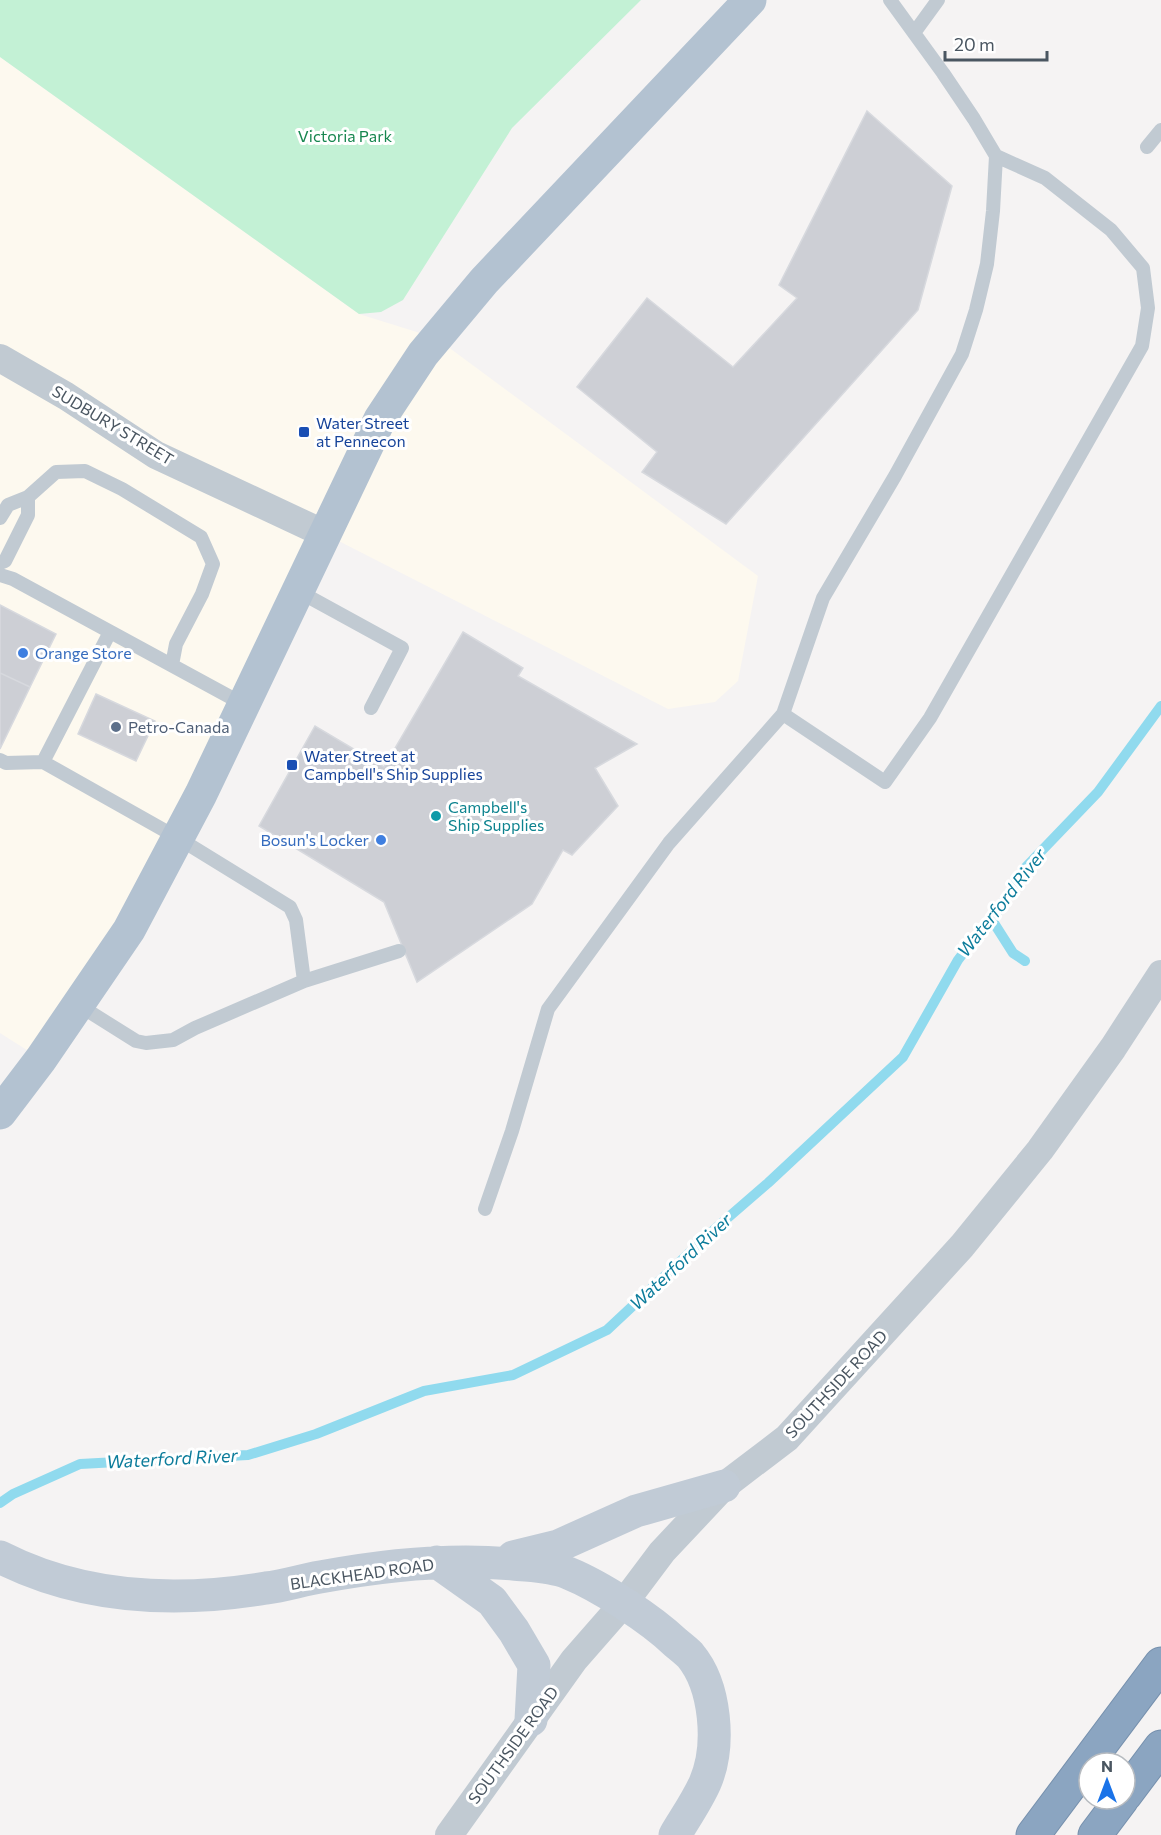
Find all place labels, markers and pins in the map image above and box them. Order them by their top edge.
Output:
place label: Water Street at Pennecon [316,413,410,450]
marker: Water Street at Pennecon [297,425,311,439]
place label: Orange Store [35,643,132,662]
marker: Orange Store [16,646,30,660]
place label: Petro-Canada [128,717,230,736]
marker: Petro-Canada [109,720,123,734]
place label: Water Street at Campbell's Ship Supplies [304,746,483,783]
marker: Water Street at Campbell's Ship Supplies [285,758,299,772]
place label: Campbell's Ship Supplies [448,797,544,834]
marker: Campbell's Ship Supplies [429,809,443,823]
place label: Bosun's Locker [261,830,370,849]
marker: Bosun's Locker [374,833,388,847]

